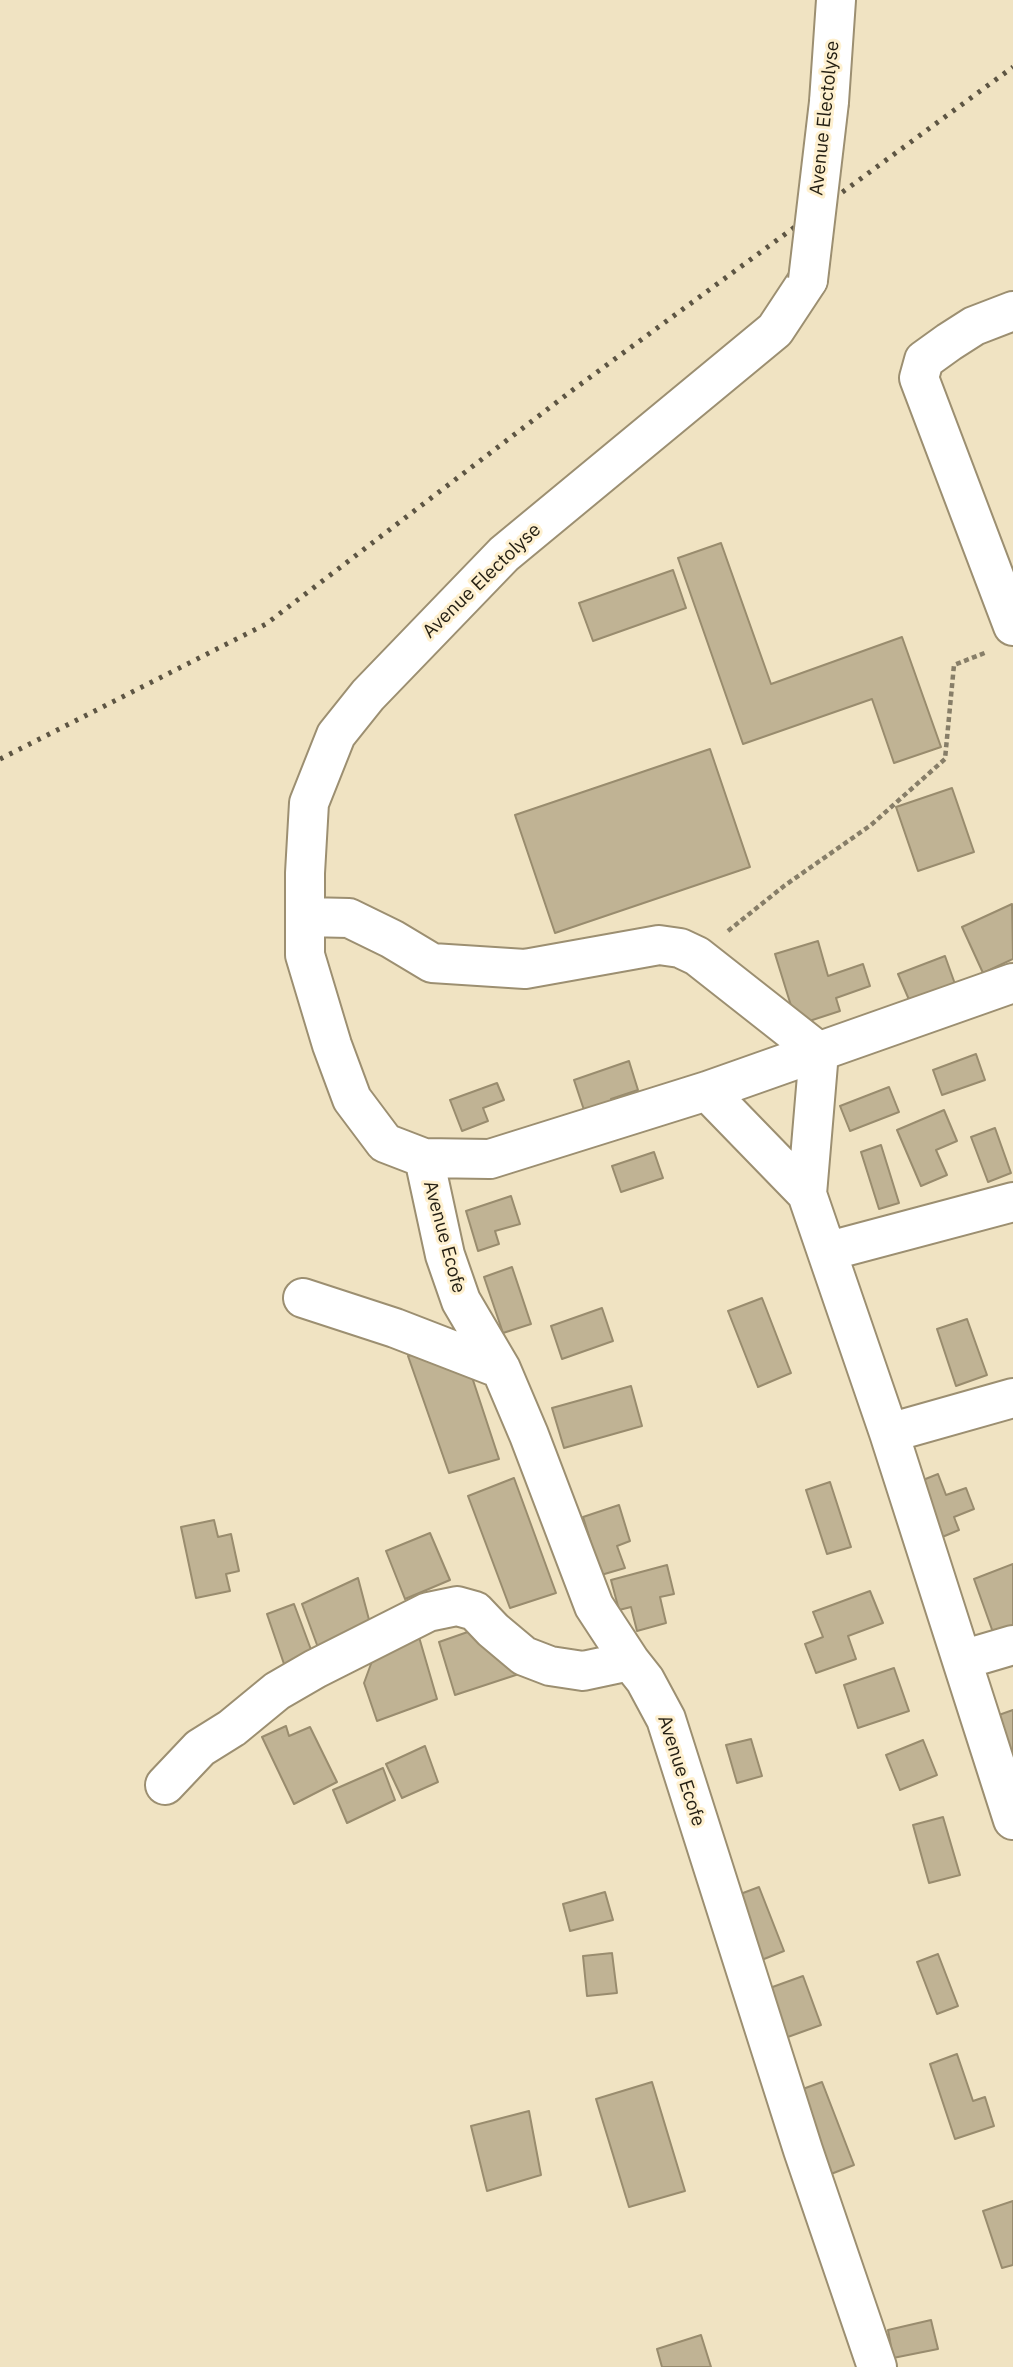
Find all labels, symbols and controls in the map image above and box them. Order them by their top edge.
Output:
street label: Avenue Electolyse [806,40,844,196]
street label: Avenue Electolyse [418,519,546,643]
street label: Avenue Ecofe [418,1178,470,1296]
street label: Avenue Ecofe [652,1713,710,1829]

